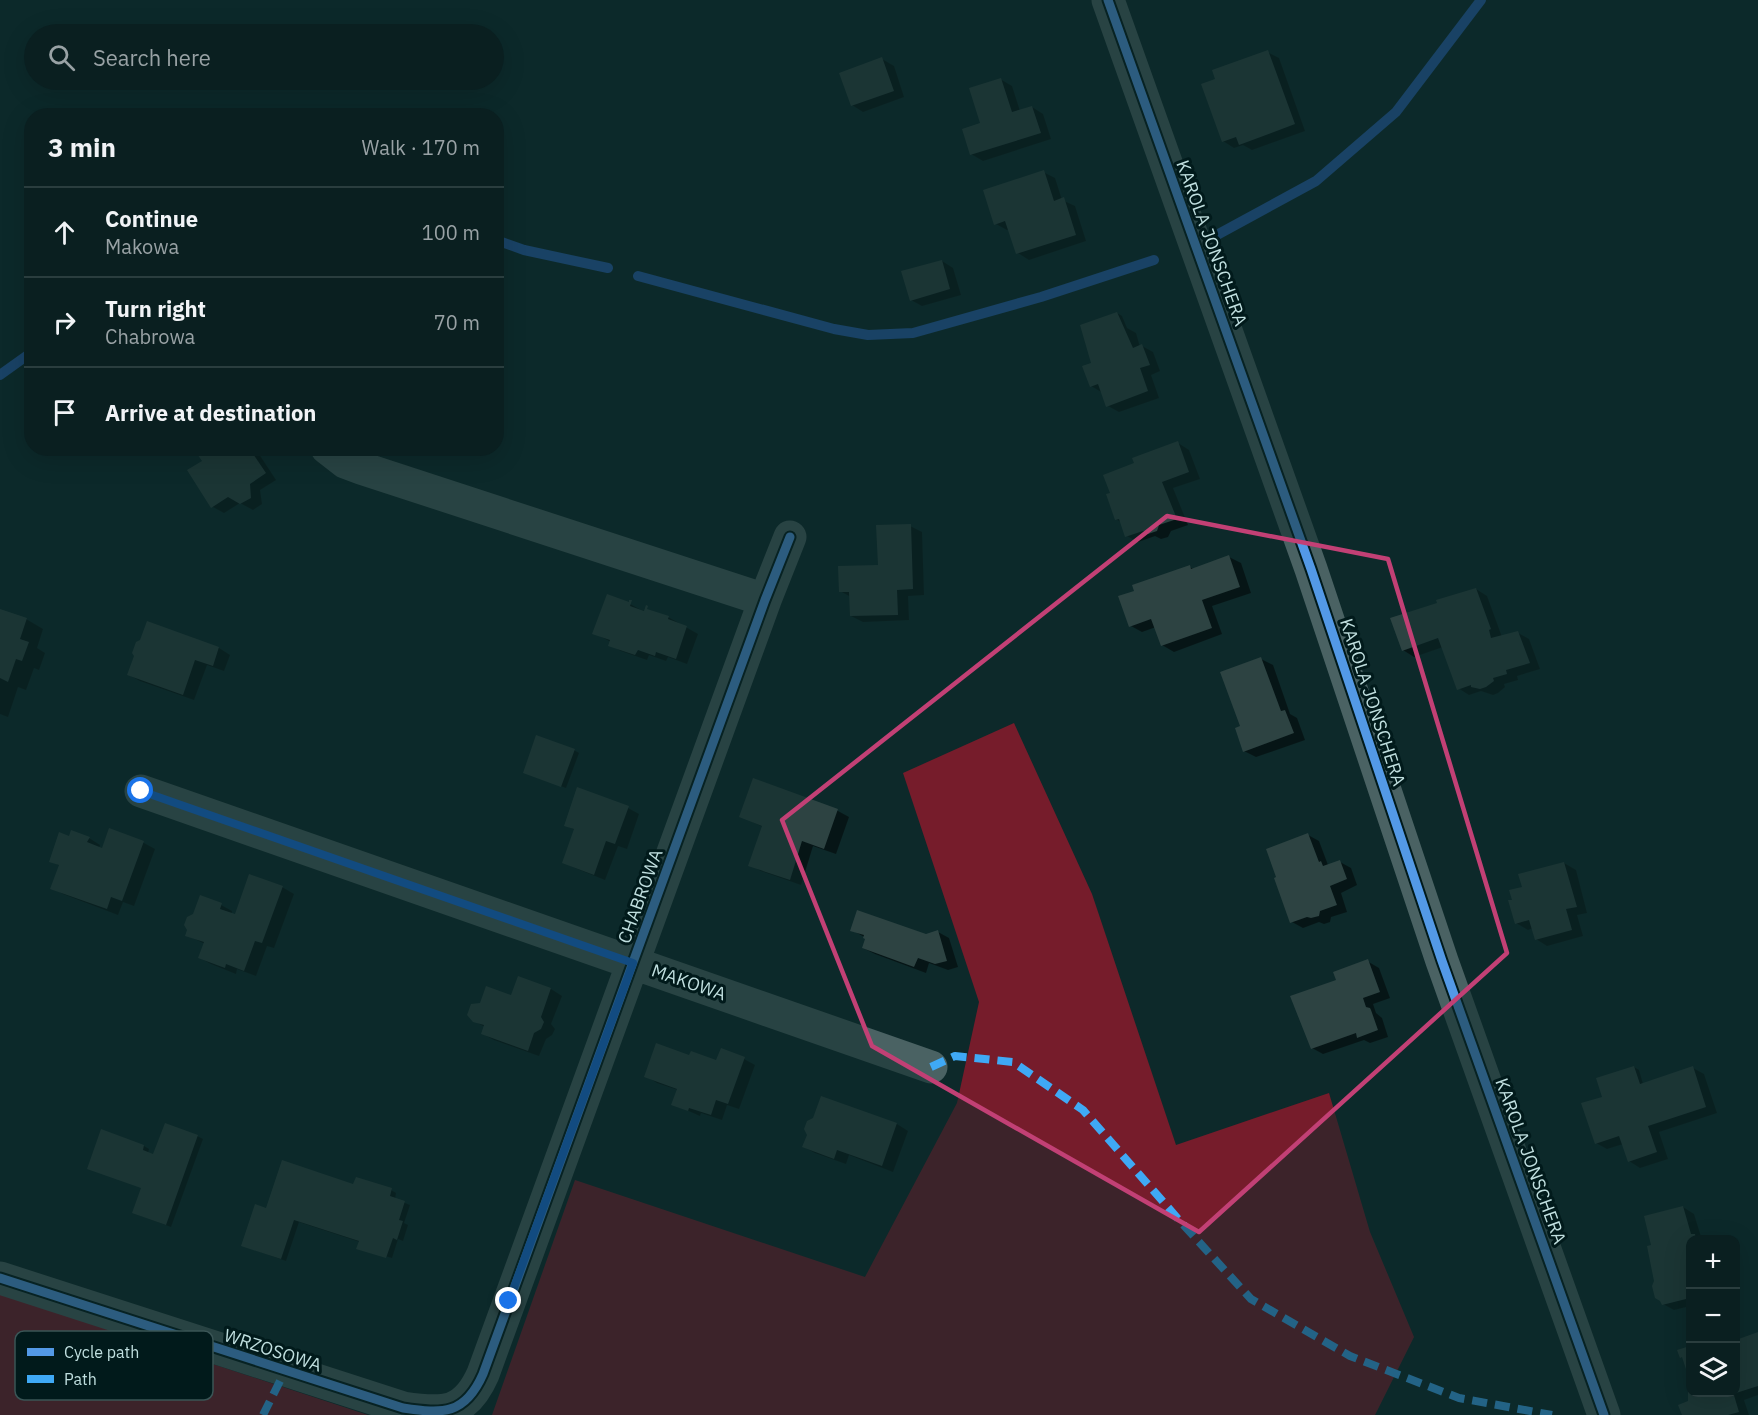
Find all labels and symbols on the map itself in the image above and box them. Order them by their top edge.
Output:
street label: KAROLA JONSCHERA [1171,157,1253,329]
street label: KAROLA JONSCHERA [1335,615,1411,789]
route start [127,777,153,803]
street label: CHABROWA [612,845,668,946]
street label: MAKOWA [649,959,730,1006]
street label: KAROLA JONSCHERA [1490,1075,1572,1247]
route end [495,1287,521,1313]
street label: WRZOSOWA [221,1323,325,1377]
legend [15,1331,213,1400]
text: Cycle path [64,1342,139,1362]
text: Path [64,1369,97,1389]

